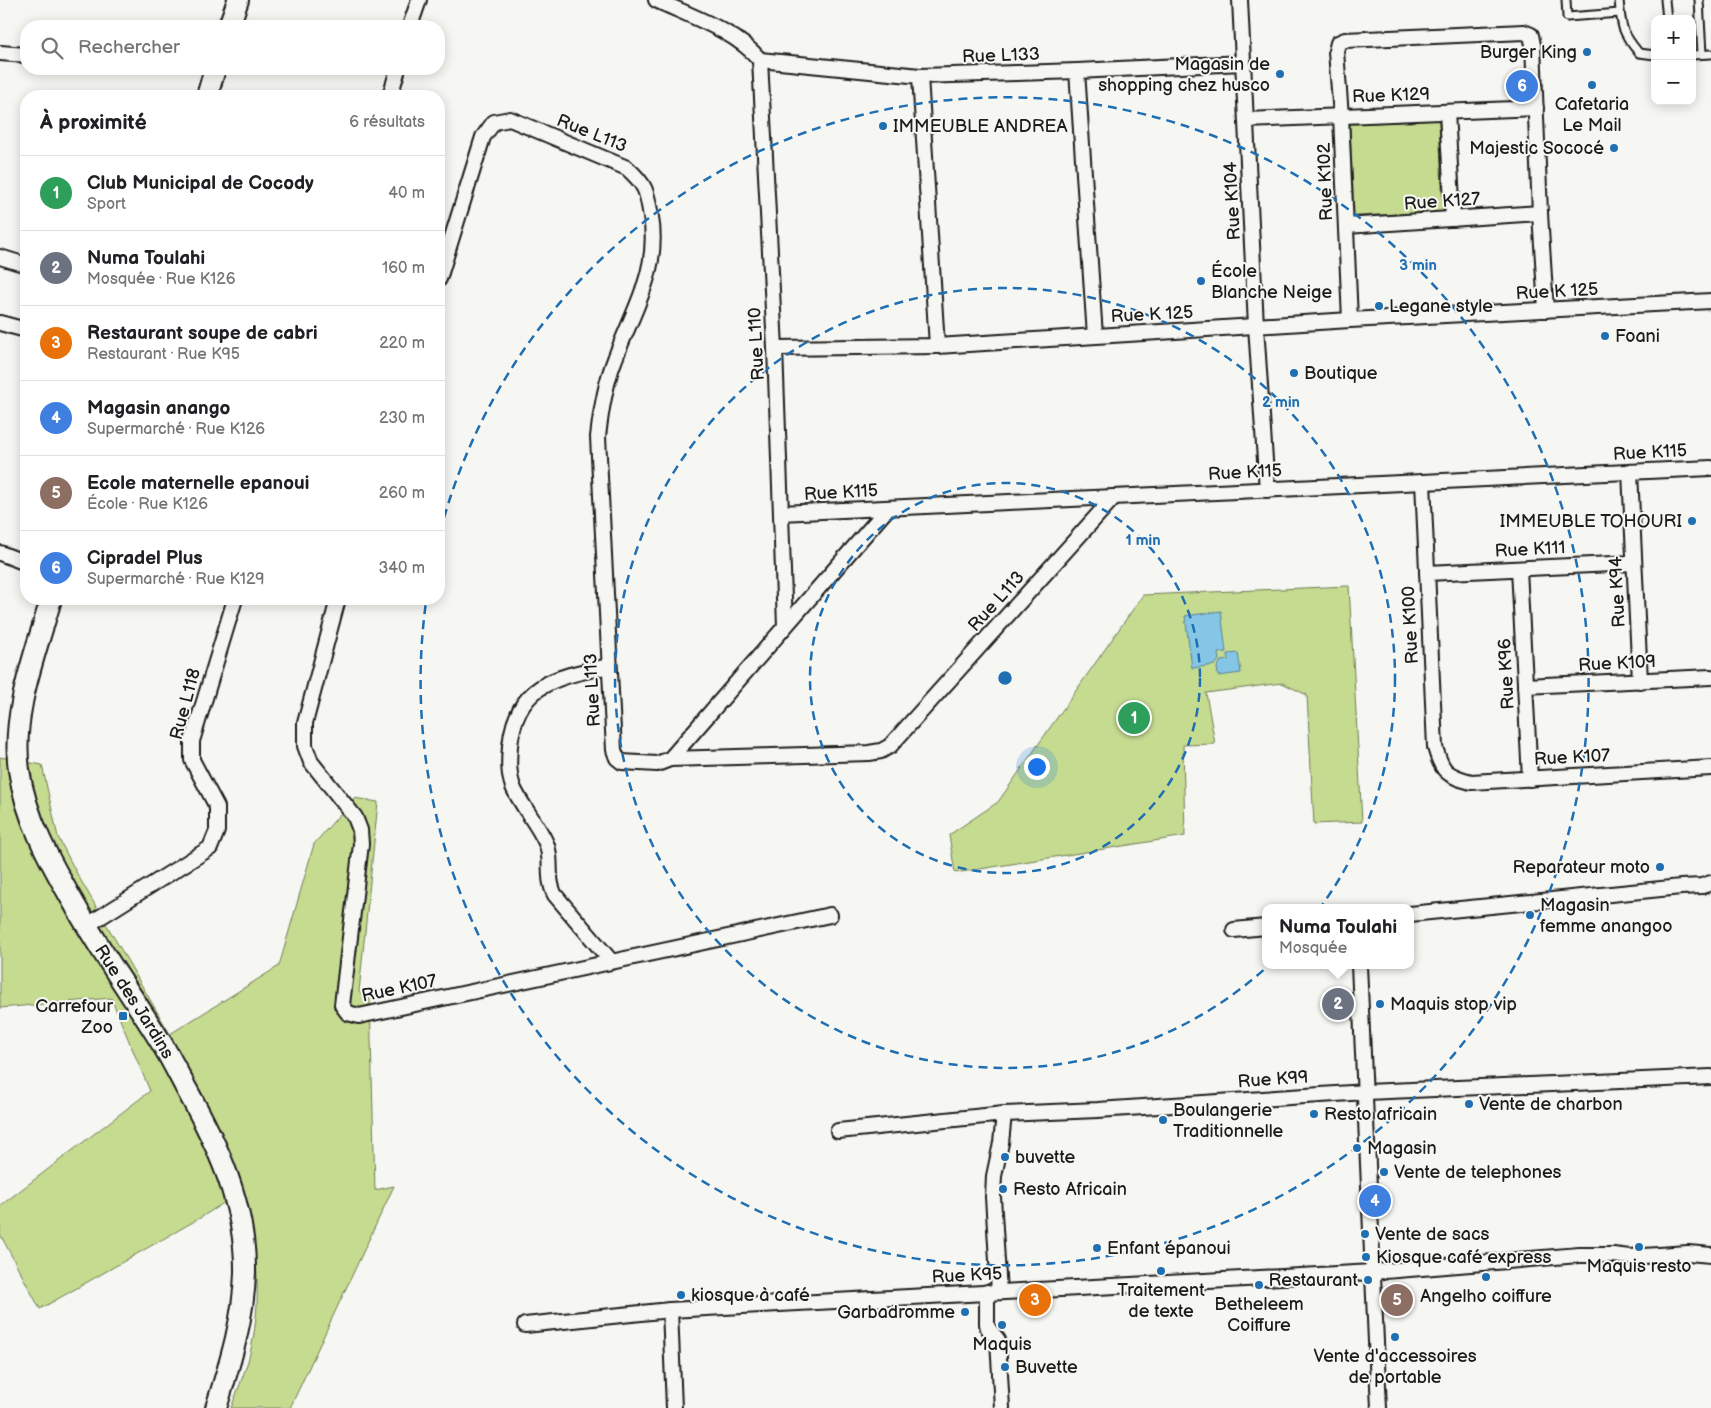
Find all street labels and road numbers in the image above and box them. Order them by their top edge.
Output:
street label: Rue L133 [962,44,1040,67]
street label: Rue K129 [1352,84,1430,107]
street label: Rue L113 [554,110,630,157]
street label: Rue K102 [1314,142,1337,221]
street label: Rue K104 [1220,161,1245,241]
street label: Rue K127 [1403,188,1481,215]
street label: Rue K 125 [1515,279,1599,304]
street label: Rue K 125 [1110,302,1194,327]
street label: Rue L110 [744,307,769,381]
street label: Rue K115 [1612,440,1688,465]
street label: Rue K115 [1207,460,1283,485]
street label: Rue K115 [803,480,879,505]
street label: Rue K111 [1494,537,1566,562]
street label: Rue K94 [1605,556,1630,628]
street label: Rue L113 [964,567,1029,636]
street label: Rue K100 [1398,585,1423,665]
street label: Rue K96 [1494,638,1519,710]
street label: Rue K109 [1578,651,1656,676]
street label: Rue L113 [580,653,605,727]
street label: Rue L118 [166,666,205,742]
street label: Rue K107 [1533,745,1611,770]
street label: Rue des Jardins [90,941,178,1063]
street label: Rue K107 [360,970,439,1007]
street label: Rue K99 [1237,1067,1309,1092]
street label: Rue K95 [931,1263,1003,1288]

